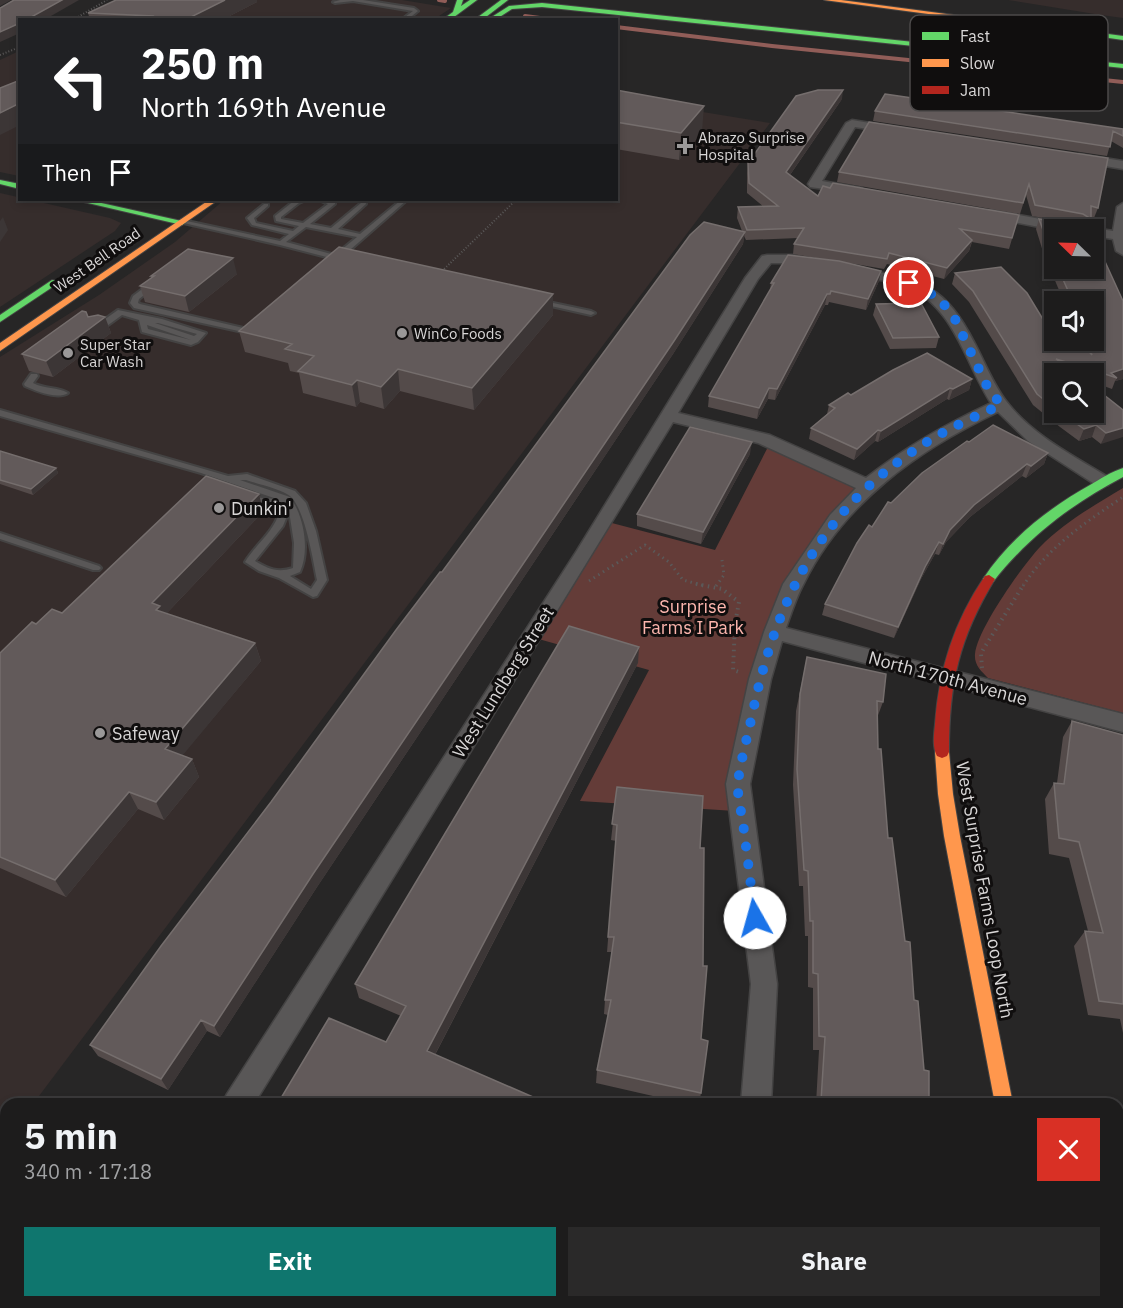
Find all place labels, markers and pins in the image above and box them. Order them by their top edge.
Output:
place label: Abrazo Surprise Hospital [698,128,805,164]
marker: Abrazo Surprise Hospital [676,137,694,155]
pin [883,257,934,308]
place label: WinCo Foods [414,324,502,343]
marker: WinCo Foods [395,326,409,340]
place label: Super Star Car Wash [80,335,151,371]
marker: Super Star Car Wash [61,346,75,360]
place label: Dunkin' [231,497,292,520]
marker: Dunkin' [212,501,226,515]
place label: Safeway [112,722,180,745]
marker: Safeway [93,726,107,740]

